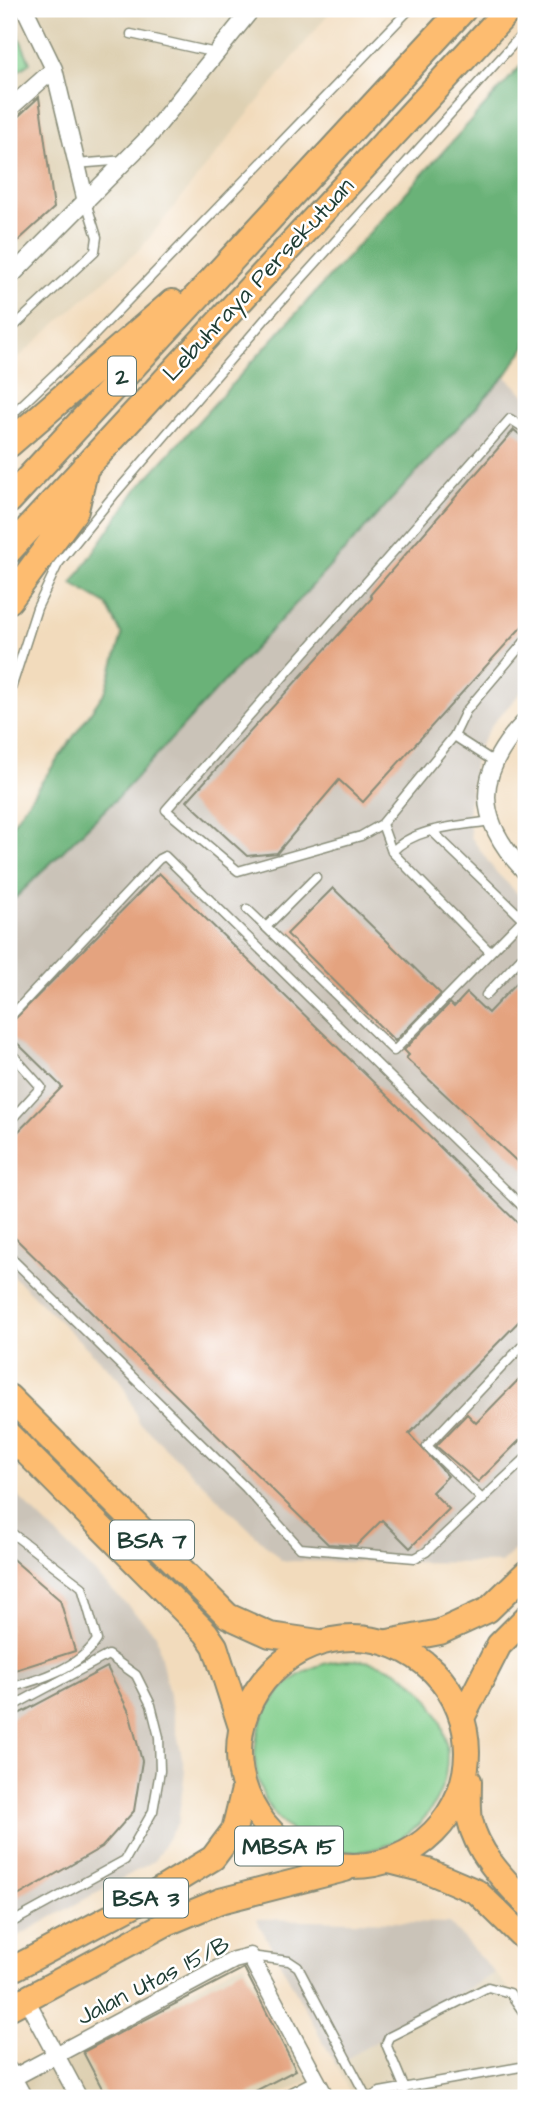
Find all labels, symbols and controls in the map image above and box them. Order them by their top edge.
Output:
street label: Lebuhraya Persekutuan [155,170,363,390]
road number: 2 [108,356,136,396]
road number: BSA 7 [110,1520,194,1560]
road number: MBSA 15 [235,1826,343,1866]
road number: BSA 3 [104,1879,188,1918]
street label: Jalan Utas 15/B [71,1928,236,2034]

